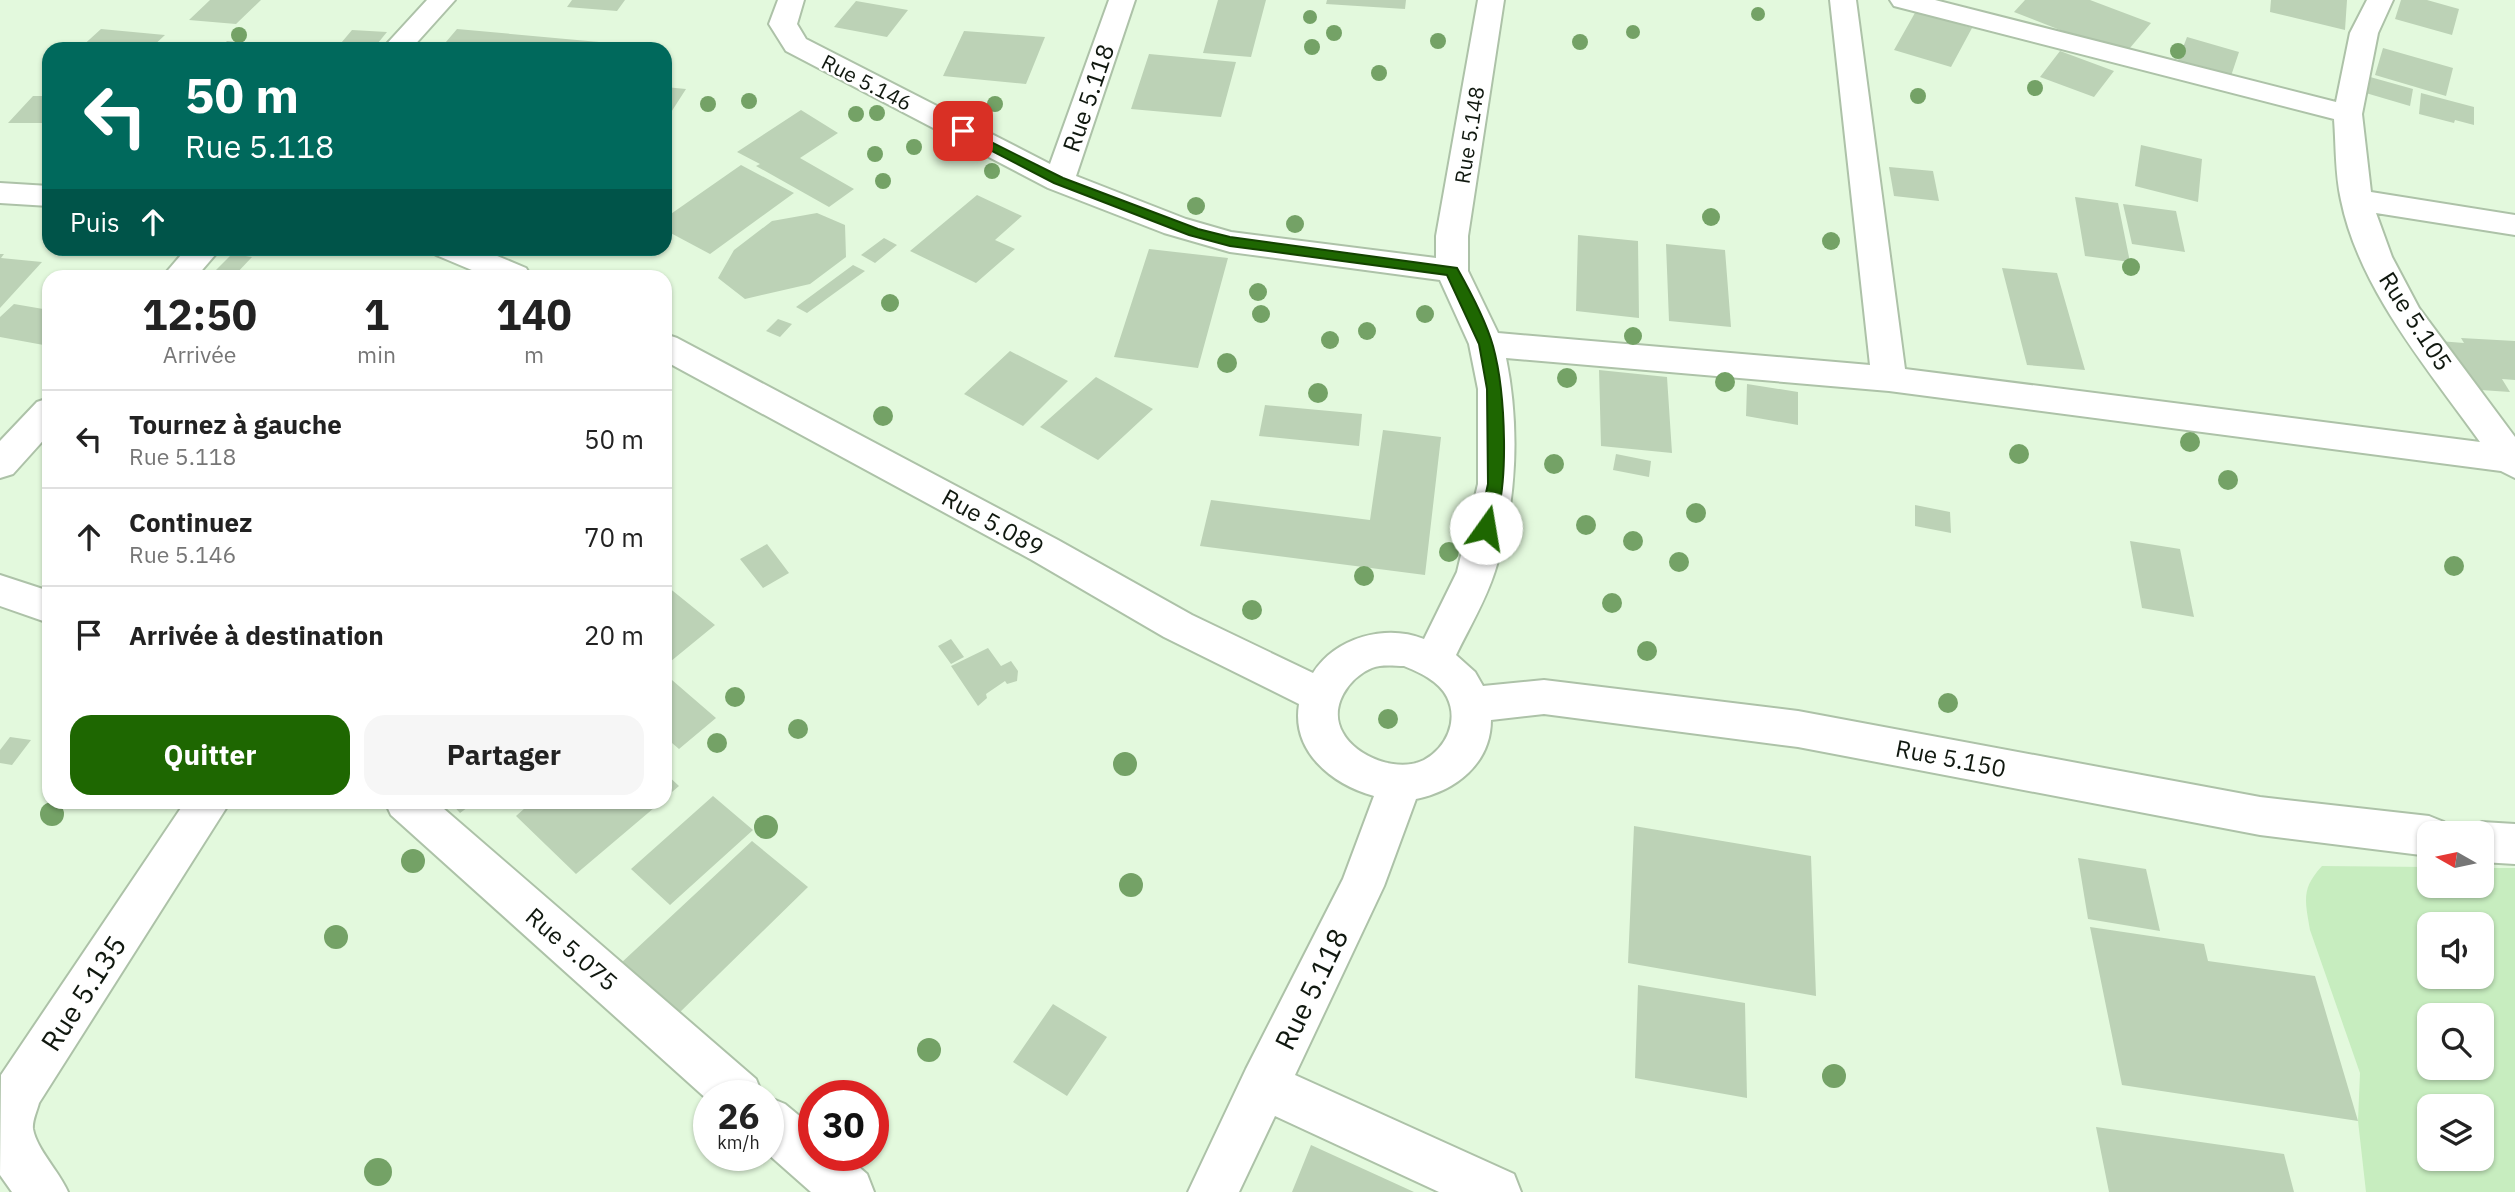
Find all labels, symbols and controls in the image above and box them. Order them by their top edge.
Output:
street label: Rue 5.118 [1055,40,1121,156]
street label: Rue 5.146 [817,47,917,117]
text: 50 m [185,63,299,126]
icon: left [70,70,161,161]
street label: Rue 5.148 [1448,84,1490,186]
pin [933,101,993,161]
icon: arrive [944,112,982,150]
text: Rue 5.118 [185,125,334,167]
icon: ahead [134,203,172,241]
text: Puis [70,205,120,239]
street label: Rue 5.105 [2372,265,2460,377]
text: 12:50 [142,287,257,342]
text: 1 [364,287,389,342]
text: 140 [496,287,572,342]
text: Arrivée [163,339,236,369]
text: min [357,339,396,369]
text: m [524,339,544,369]
text: Tournez à gauche [129,407,342,441]
icon: left [70,420,108,458]
text: 50 m [584,422,644,456]
text: Rue 5.118 [129,441,236,471]
street label: Rue 5.089 [936,481,1050,563]
position arrow [1449,491,1523,565]
text: Continuez [129,505,252,539]
icon: ahead [70,518,108,556]
text: 70 m [584,520,644,554]
text: Rue 5.146 [129,539,236,569]
icon: arrive [70,616,108,654]
text: Arrivée à destination [129,618,384,652]
text: 20 m [584,618,644,652]
button: Quitter [70,715,350,795]
button: Partager [364,715,644,795]
street label: Rue 5.150 [1893,732,2009,784]
north arrow [2417,821,2494,898]
map controls [2417,821,2494,1171]
street label: Rue 5.075 [519,900,625,998]
button: sound [2417,912,2494,989]
street label: Rue 5.118 [1266,922,1356,1056]
street label: Rue 5.135 [32,928,134,1058]
button: search [2417,1003,2494,1080]
speed limit sign: 30 [798,1080,889,1171]
text: 26 [717,1093,760,1139]
button: layers [2417,1094,2494,1171]
text: km/h [717,1131,760,1154]

